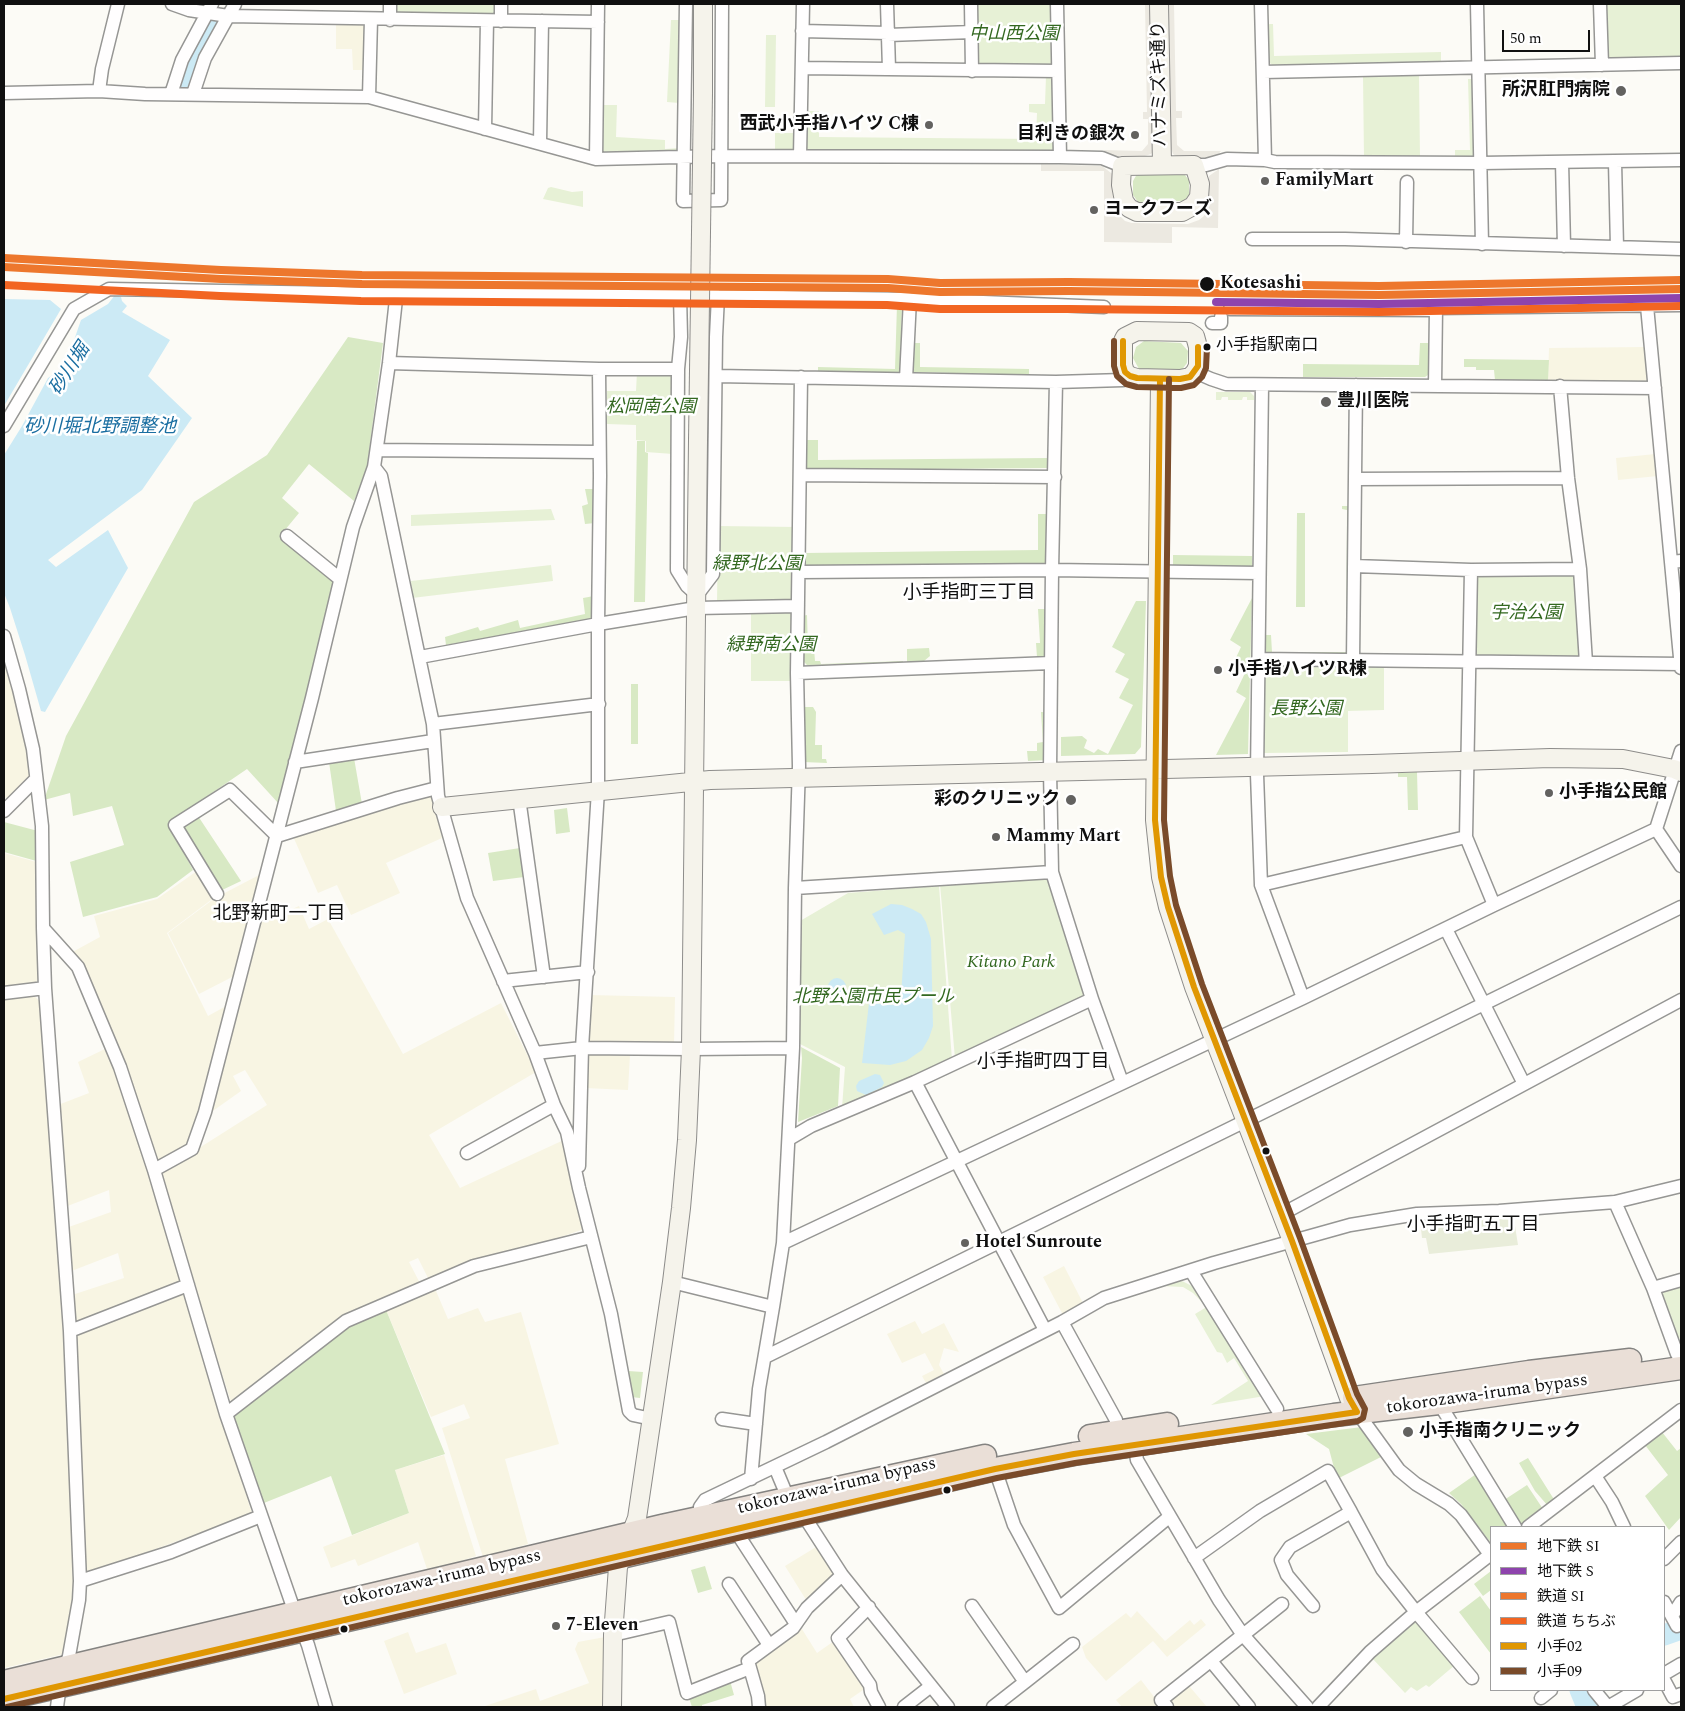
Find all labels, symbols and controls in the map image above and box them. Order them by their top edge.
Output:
scale bar [1505,20,1592,52]
street label: ハナミズキ通り [1149,21,1173,147]
park label: 中山西公園 [969,24,1059,46]
text: 50 m [1510,27,1542,50]
place label: 所沢肛門病院 [1502,80,1610,102]
marker: 所沢肛門病院 [1614,84,1628,98]
place label: 西武小手指ハイツ C棟 [740,114,919,136]
marker: 西武小手指ハイツ C棟 [923,119,935,131]
place label: 目利きの銀次 [1017,124,1125,146]
marker: 目利きの銀次 [1129,129,1141,141]
place label: FamilyMart [1275,170,1374,192]
marker: FamilyMart [1259,175,1271,187]
place label: ヨークフーズ [1104,199,1212,221]
marker: ヨークフーズ [1088,204,1100,216]
place label: Kotesashi [1220,273,1301,295]
marker: Kotesashi [1198,275,1216,293]
place label: 小手指駅南口 [1216,337,1318,357]
water label: 砂川堀 [46,340,96,400]
marker: 小手指駅南口 [1202,342,1212,352]
place label: 豊川医院 [1337,391,1409,413]
marker: 豊川医院 [1319,395,1333,409]
park label: 松岡南公園 [606,397,696,419]
water label: 砂川堀北野調整池 [24,417,176,439]
park label: 緑野北公園 [712,554,802,576]
district label: 小手指町三丁目 [903,583,1035,605]
park label: 宇治公園 [1490,603,1562,625]
park label: 緑野南公園 [726,635,816,657]
place label: 小手指ハイツR棟 [1228,659,1367,681]
marker: 小手指ハイツR棟 [1212,664,1224,676]
park label: 長野公園 [1270,699,1342,721]
place label: 小手指公民館 [1559,782,1667,804]
marker: 小手指公民館 [1543,787,1555,799]
place label: 彩のクリニック [934,789,1060,811]
marker: 彩のクリニック [1064,793,1078,807]
place label: Mammy Mart [1006,826,1120,848]
marker: Mammy Mart [990,831,1002,843]
district label: 北野新町一丁目 [213,904,345,926]
park label: Kitano Park [967,952,1055,974]
park label: 北野公園市民プール [792,987,954,1009]
district label: 小手指町四丁目 [977,1052,1109,1074]
unlabelled marker [1261,1146,1271,1156]
district label: 小手指町五丁目 [1407,1215,1539,1237]
place label: Hotel Sunroute [975,1232,1102,1254]
marker: Hotel Sunroute [959,1237,971,1249]
street label: tokorozawa-iruma bypass [1385,1370,1589,1420]
place label: 小手指南クリニック [1419,1421,1581,1443]
marker: 小手指南クリニック [1401,1425,1415,1439]
street label: tokorozawa-iruma bypass [736,1454,938,1520]
unlabelled marker [942,1485,952,1495]
legend [1490,1526,1665,1691]
text: 地下鉄 SI [1537,1535,1600,1558]
street label: tokorozawa-iruma bypass [341,1546,543,1612]
text: 地下鉄 S [1537,1560,1594,1583]
text: 鉄道 SI [1537,1585,1585,1608]
text: 鉄道 ちちぶ [1537,1610,1616,1633]
place label: 7-Eleven [566,1615,639,1637]
marker: 7-Eleven [550,1620,562,1632]
unlabelled marker [339,1624,349,1634]
text: 小手02 [1537,1635,1582,1658]
text: 小手09 [1537,1660,1582,1683]

